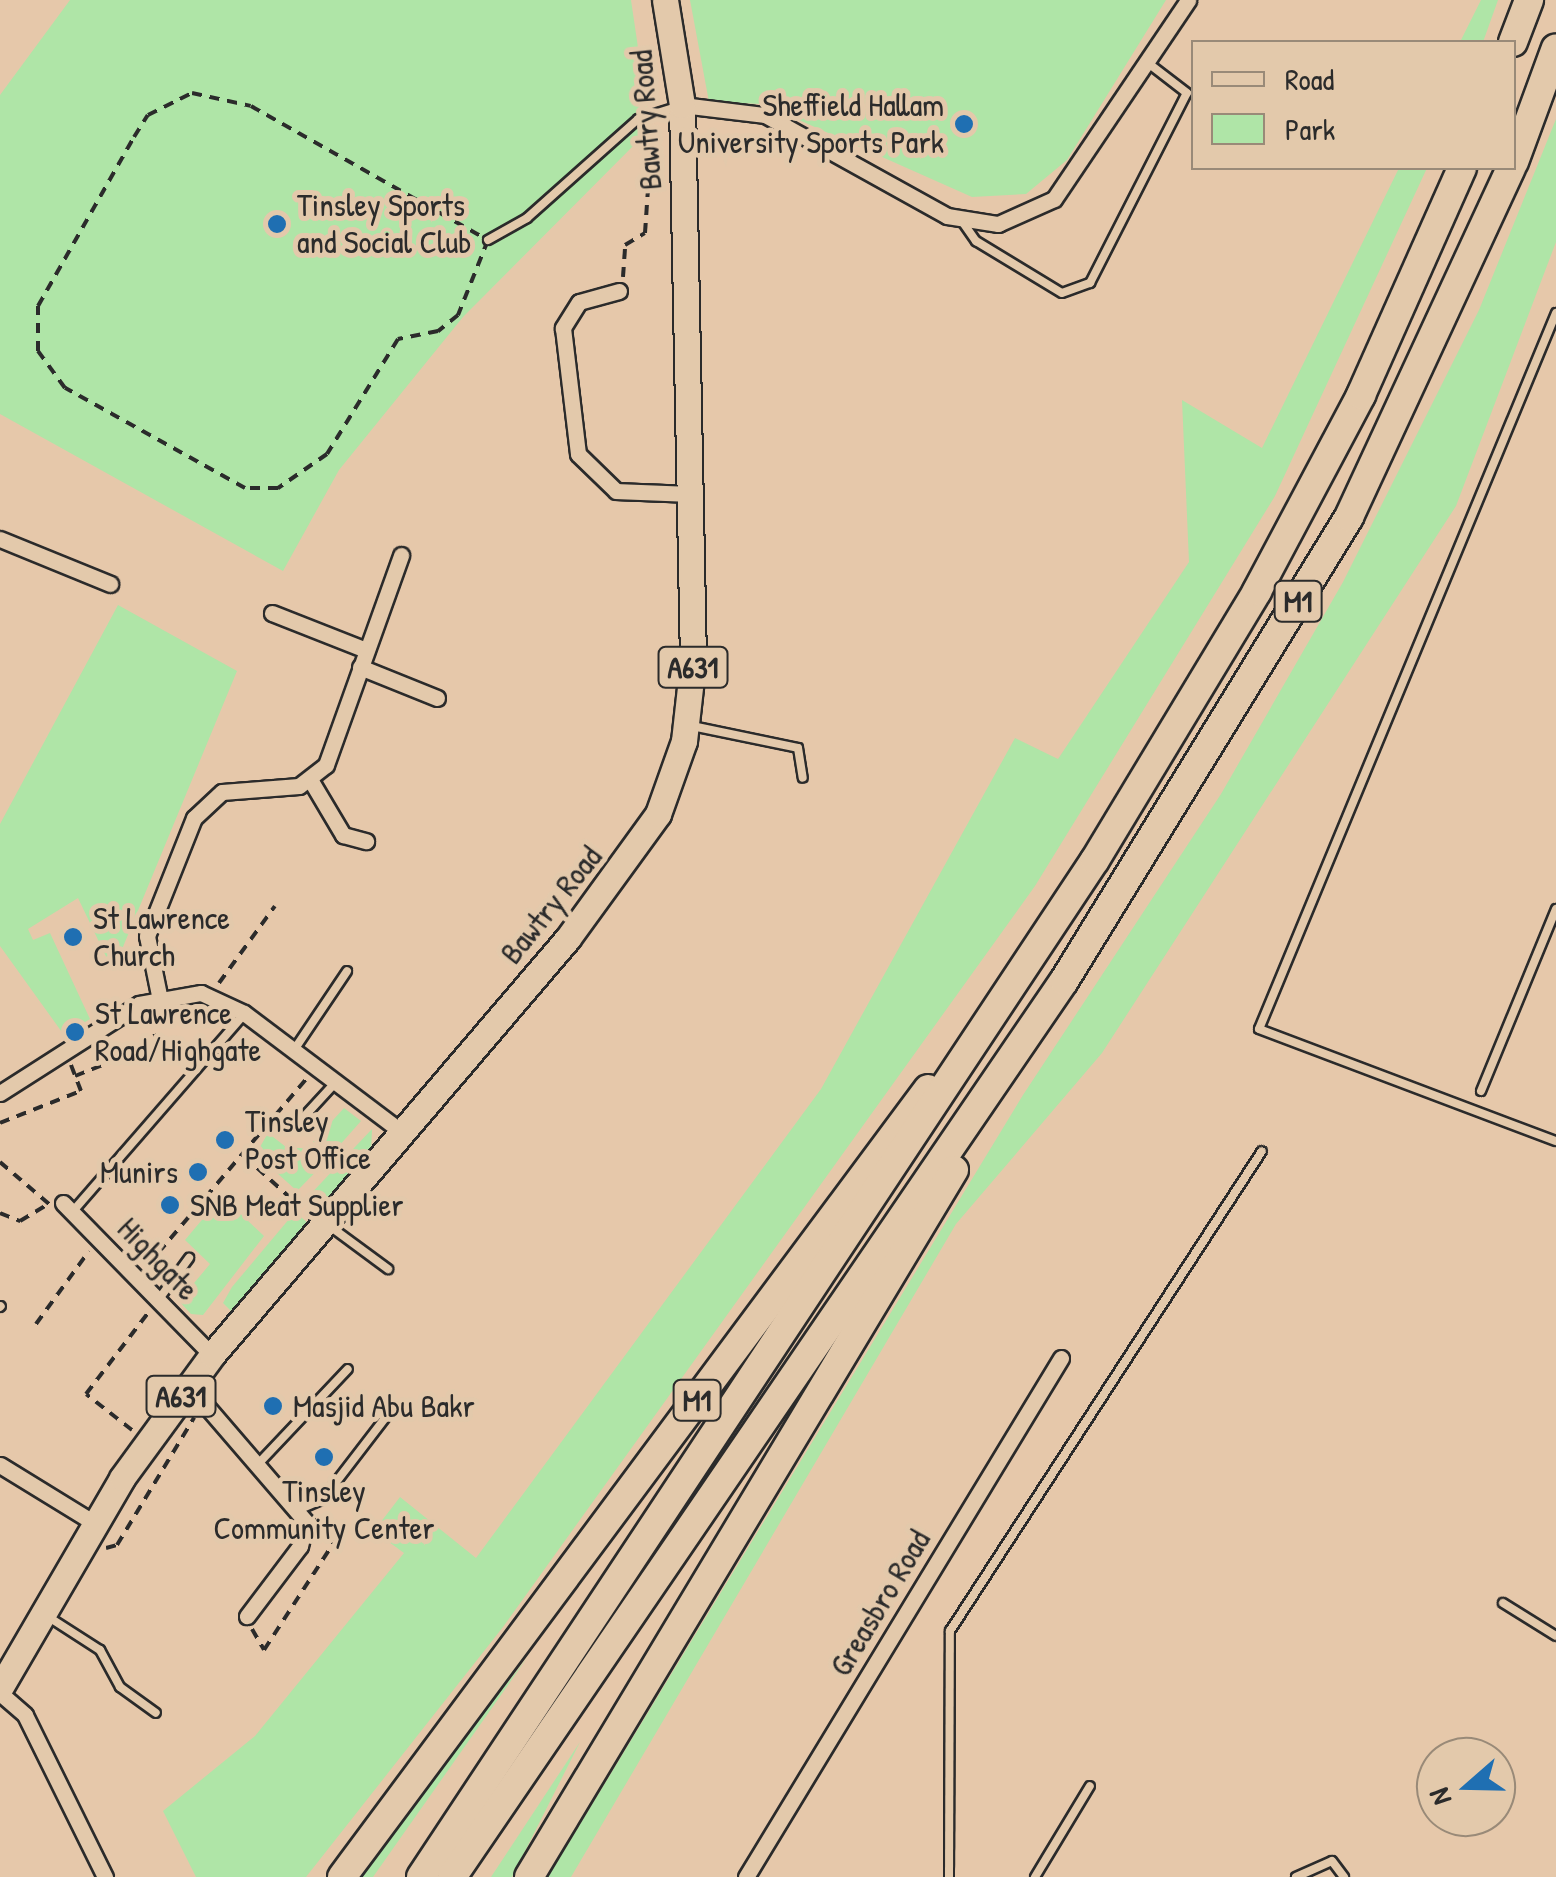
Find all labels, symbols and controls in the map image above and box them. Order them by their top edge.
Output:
legend [1191,40,1516,170]
street label: Bawtry Road [622,49,670,191]
text: Road [1285,59,1334,99]
place label: Sheffield Hallam University Sports Park [678,87,944,162]
text: Park [1285,109,1335,149]
marker: Sheffield Hallam University Sports Park [953,113,975,135]
place label: Tinsley Sports and Social Club [297,187,471,262]
marker: Tinsley Sports and Social Club [266,213,288,235]
road number: M1 [1273,576,1323,626]
road number: A631 [656,642,730,692]
street label: Bawtry Road [492,838,610,972]
place label: St Lawrence Church [93,900,230,975]
marker: St Lawrence Church [62,926,84,948]
place label: St Lawrence Road/Highgate [95,995,261,1070]
marker: St Lawrence Road/Highgate [64,1021,86,1043]
place label: Tinsley Post Office [245,1103,371,1178]
marker: Tinsley Post Office [214,1129,236,1151]
place label: Munirs [100,1153,178,1191]
marker: Munirs [187,1161,209,1183]
place label: SNB Meat Supplier [190,1186,404,1224]
marker: SNB Meat Supplier [159,1194,181,1216]
street label: Highgate [109,1210,207,1308]
road number: A631 [144,1371,218,1421]
road number: M1 [672,1375,722,1425]
place label: Masjid Abu Bakr [293,1387,475,1425]
marker: Masjid Abu Bakr [262,1395,284,1417]
marker: Tinsley Community Center [313,1446,335,1468]
place label: Tinsley Community Center [213,1473,435,1548]
street label: Greasbro Road [821,1523,939,1683]
north arrow [1416,1737,1516,1837]
text: N [1419,1783,1460,1810]

